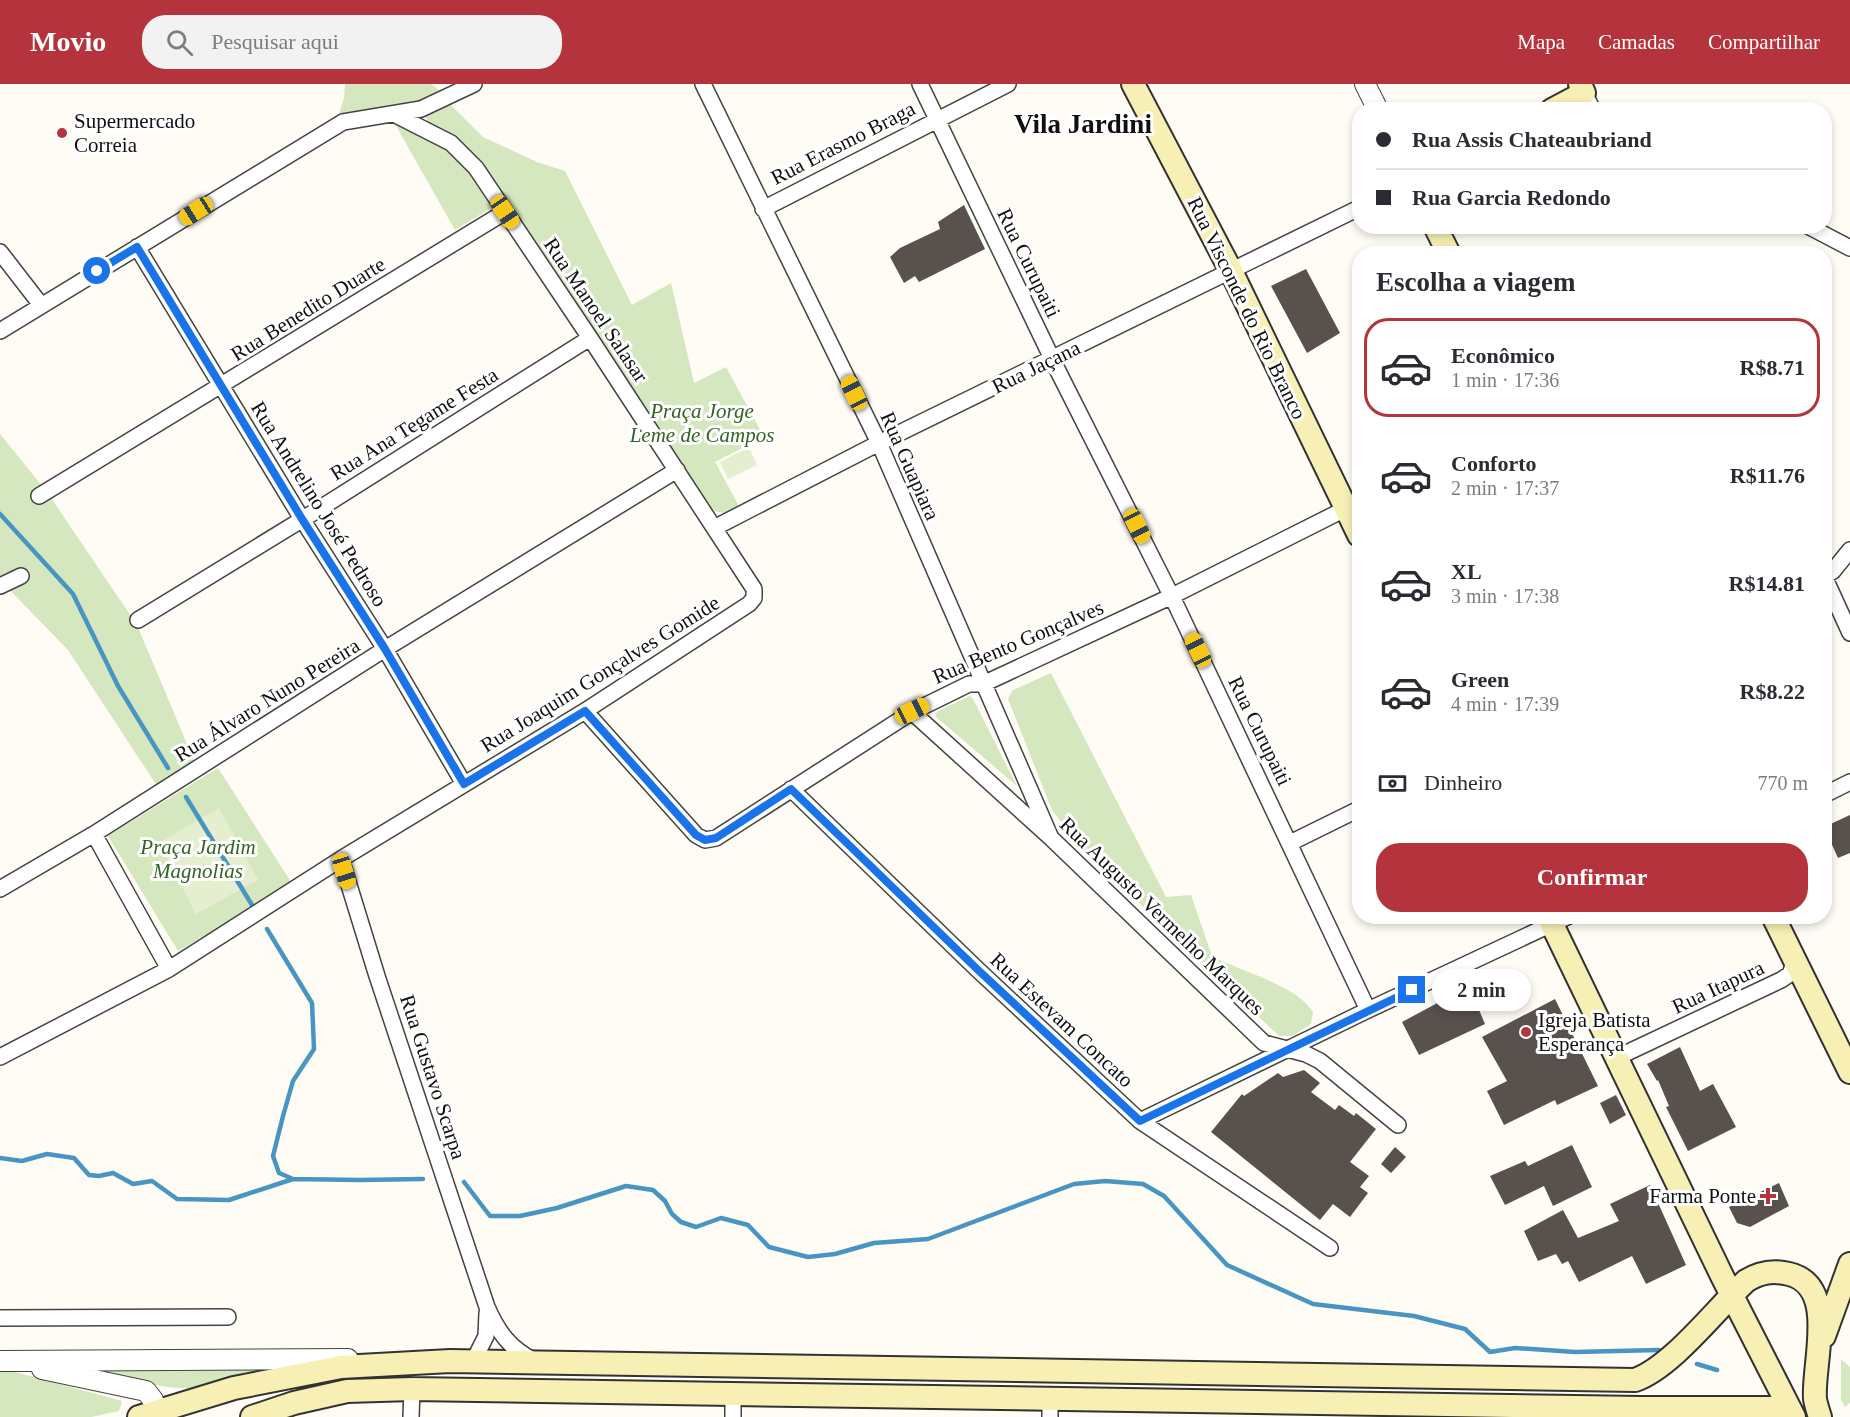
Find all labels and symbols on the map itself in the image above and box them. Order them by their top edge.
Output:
street label: Rua Erasmo Braga [767,96,920,190]
place label: Supermercado Correia [74,109,195,157]
district label: Vila Jardini [1014,109,1152,139]
marker: Supermercado Correia [55,126,69,140]
car [487,192,523,232]
street label: Rua Visconde do Rio Branco [1183,193,1311,423]
car [176,194,216,228]
street label: Rua Curupaiti [992,205,1066,322]
street label: Rua Manoel Salasar [539,233,653,387]
street label: Rua Benedito Duarte [226,252,390,366]
route start [83,257,110,284]
street label: Rua Jaçana [988,335,1085,399]
street label: Rua Ana Tegame Festa [326,362,503,485]
car [838,373,870,413]
street label: Rua Andrelino José Pedroso [246,397,392,611]
park label: Praça Jorge Leme de Campos [629,399,774,447]
street label: Rua Guapiara [875,408,945,524]
car [1121,506,1153,546]
street label: Rua Joaquim Gonçalves Gomide [476,590,724,758]
street label: Rua Bento Gonçalves [929,595,1107,689]
car [1182,630,1214,670]
street label: Rua Álvaro Nuno Pereira [170,633,365,767]
street label: Rua Curupaiti [1223,673,1297,790]
car [892,695,932,727]
street label: Rua Augusto Vermelho Marques [1055,812,1269,1020]
park label: Praça Jardim Magnolias [139,835,256,883]
car [330,851,358,891]
street label: Rua Estevam Concato [986,948,1138,1092]
street label: Rua Itapura [1668,955,1768,1019]
callout: 2 min [1433,969,1532,1011]
route end [1398,976,1425,1003]
street label: Rua Gustavo Scarpa [395,992,471,1163]
place label: Igreja Batista Esperança [1538,1008,1651,1056]
marker: Igreja Batista Esperança [1519,1025,1533,1039]
place label: Farma Ponte [1649,1184,1756,1208]
marker: Farma Ponte [1761,1189,1775,1203]

